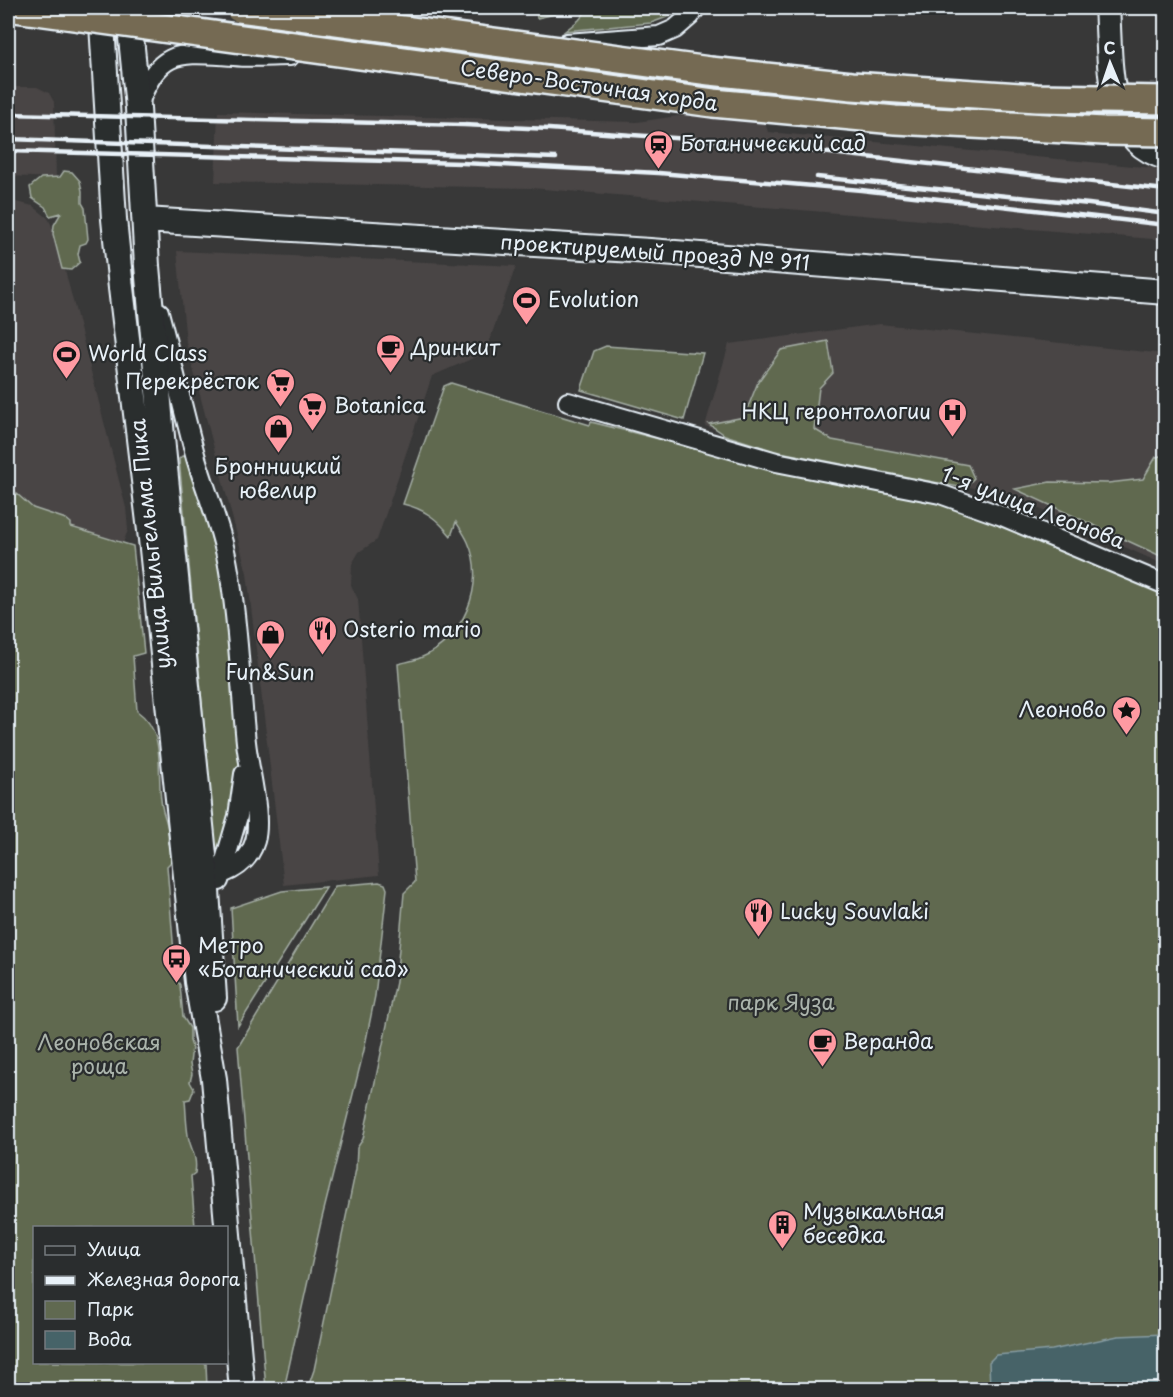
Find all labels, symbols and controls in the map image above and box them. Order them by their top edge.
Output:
north arrow [1080,33,1140,93]
text: С [1103,35,1116,59]
street label: Северо-Восточная хорда [458,50,720,118]
place label: Ботанический сад [680,126,866,158]
station icon: Ботанический сад [643,128,675,170]
street label: проектируемый проезд № 911 [499,224,811,278]
place label: Evolution [548,282,639,314]
sports icon: Evolution [511,284,543,326]
place label: Дринкит [410,330,500,362]
cafe icon: Дринкит [374,332,406,374]
place label: World Class [88,336,207,368]
sports icon: World Class [51,338,83,380]
place label: Перекрёсток [125,364,260,396]
supermarket icon: Перекрёсток [264,366,296,408]
place label: Botanica [334,388,427,420]
supermarket icon: Botanica [297,390,329,432]
place label: НКЦ геронтологии [742,394,931,426]
hospital icon: НКЦ геронтологии [936,396,968,438]
shop icon: Бронницкий ювелир [262,412,294,454]
street label: улица Вильгельма Пика [120,417,178,671]
place label: Бронницкий ювелир [215,449,341,505]
street label: 1-я улица Леонова [937,456,1130,556]
place label: Osterio mario [343,612,481,644]
restaurant icon: Osterio mario [306,614,338,656]
shop icon: Fun&Sun [254,618,286,660]
place label: Fun&Sun [225,655,315,687]
place label: Леоново [1019,692,1106,724]
place icon: Леоново [1111,694,1143,736]
place label: Lucky Souvlaki [780,894,929,926]
restaurant icon: Lucky Souvlaki [743,896,775,938]
place label: Метро «Ботанический сад» [198,928,409,984]
bus stop icon: Метро «Ботанический сад» [161,942,193,984]
park label: парк Яуза [727,985,835,1017]
place label: Веранда [843,1024,933,1056]
park label: Леоновская роща [37,1025,161,1081]
cafe icon: Веранда [806,1026,838,1068]
place label: Музыкальная беседка [803,1194,945,1250]
building icon: Музыкальная беседка [766,1208,798,1250]
legend [33,1226,228,1364]
text: Улица [87,1235,141,1262]
text: Железная дорога [87,1265,241,1292]
text: Парк [87,1295,134,1322]
text: Вода [87,1325,132,1352]

